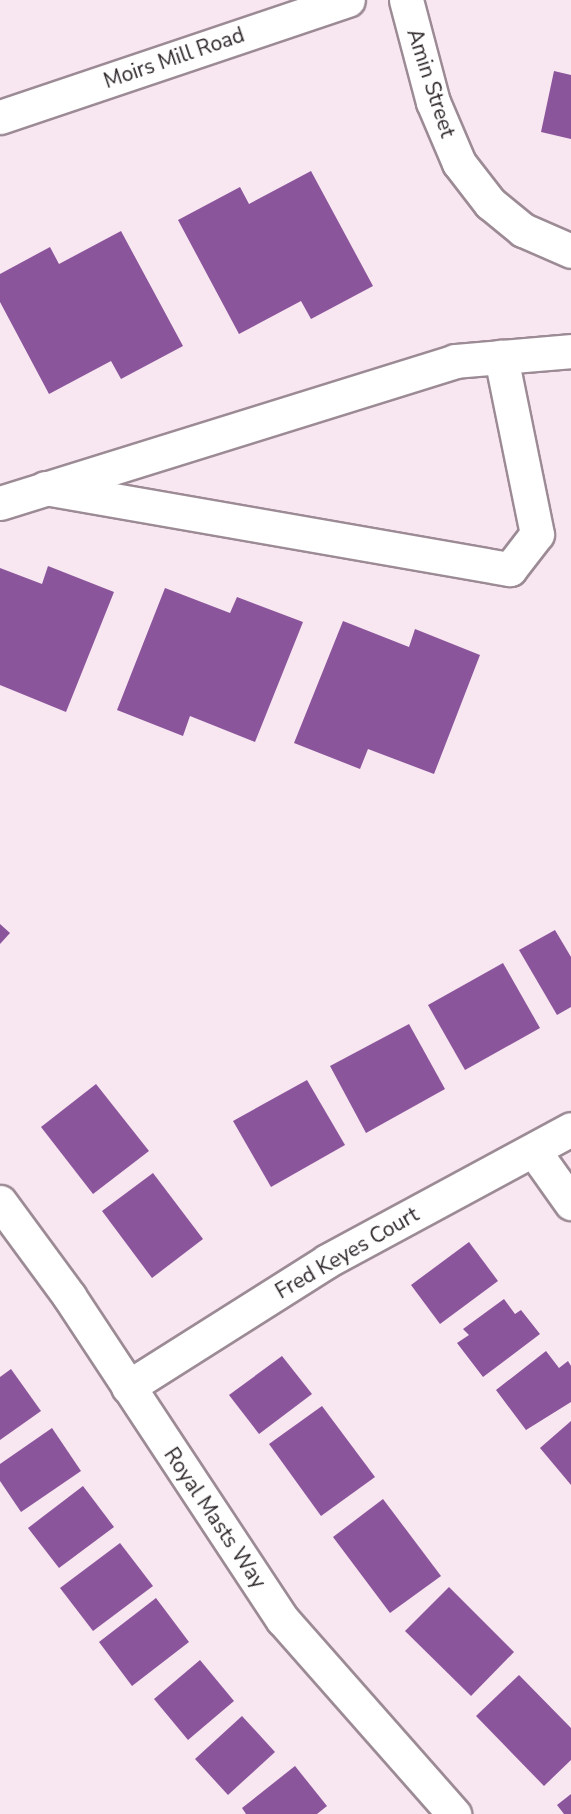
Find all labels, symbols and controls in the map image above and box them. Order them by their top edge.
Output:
street label: Moirs Mill Road [100,22,248,94]
street label: Amin Street [402,25,460,141]
street label: Fred Keyes Court [271,1202,423,1304]
street label: Royal Masts Way [159,1443,271,1593]

